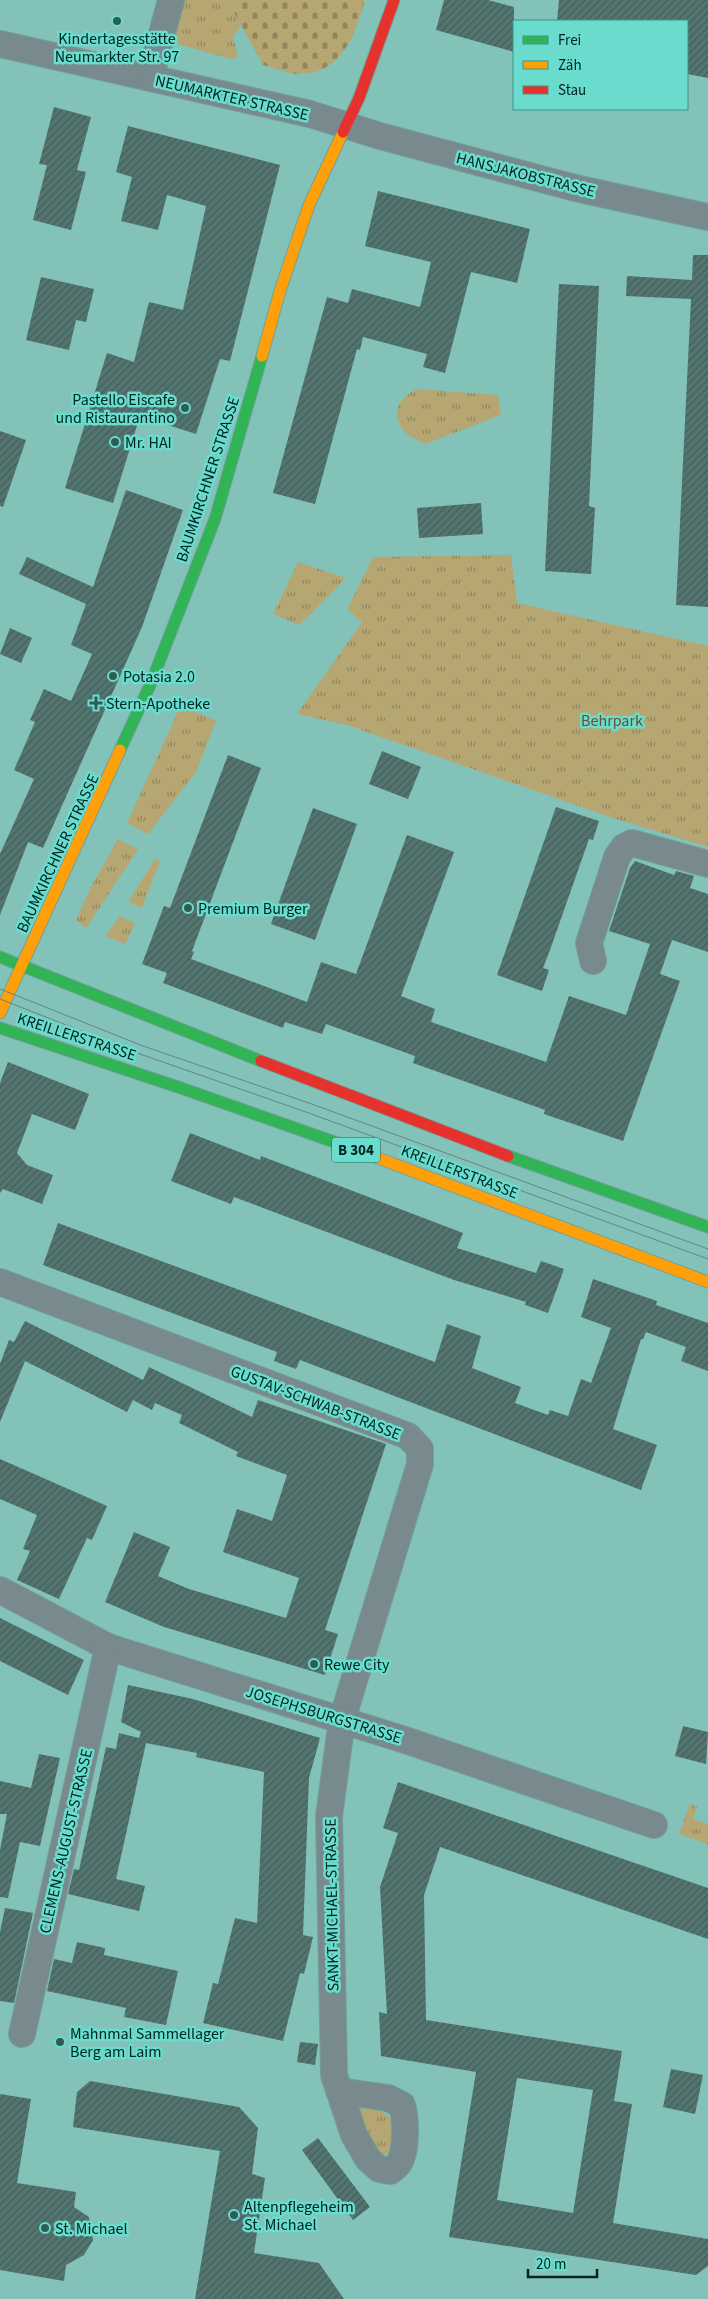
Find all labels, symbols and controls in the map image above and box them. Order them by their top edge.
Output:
marker: Kindertagesstätte Neumarkter Str. 97 [111,15,123,27]
legend [513,20,688,110]
place label: Kindertagesstätte Neumarkter Str. 97 [55,28,179,68]
text: Frei [558,30,581,51]
text: Zäh [558,55,582,76]
street label: NEUMARKTER STRASSE [153,70,311,126]
text: Stau [558,80,586,101]
street label: HANSJAKOBSTRASSE [454,147,598,203]
place label: Pastello Eiscafe und Ristaurantino [55,389,175,429]
street label: BAUMKIRCHNER STRASSE [171,394,245,565]
marker: Pastello Eiscafe und Ristaurantino [179,402,191,414]
place label: Mr. HAI [125,432,172,454]
marker: Mr. HAI [109,436,121,448]
place label: Potasia 2.0 [123,666,195,688]
marker: Potasia 2.0 [107,670,119,682]
place label: Stern-Apotheke [106,693,210,715]
marker: Stern-Apotheke [90,697,102,709]
park label: Behrpark [581,710,643,732]
street label: BAUMKIRCHNER STRASSE [11,770,104,936]
place label: Premium Burger [198,898,308,920]
marker: Premium Burger [182,902,194,914]
street label: KREILLERSTRASSE [14,1007,139,1067]
road number: B 304 [332,1138,380,1162]
street label: KREILLERSTRASSE [398,1139,521,1204]
street label: GUSTAV-SCHWAB-STRASSE [227,1360,404,1446]
place label: Rewe City [324,1654,390,1676]
marker: Rewe City [308,1658,320,1670]
street label: JOSEPHSBURGSTRASSE [243,1681,404,1749]
street label: CLEMENS-AUGUST-STRASSE [34,1747,98,1936]
street label: SANKT-MICHAEL-STRASSE [319,1818,345,1992]
place label: Mahnmal Sammellager Berg am Laim [70,2023,225,2063]
marker: Mahnmal Sammellager Berg am Laim [54,2036,66,2048]
place label: Altenpflegeheim St. Michael [244,2196,354,2236]
marker: Altenpflegeheim St. Michael [228,2209,240,2221]
place label: St. Michael [55,2218,128,2240]
marker: St. Michael [39,2222,51,2234]
scale bar [528,2246,597,2278]
text: 20 m [536,2254,566,2275]

